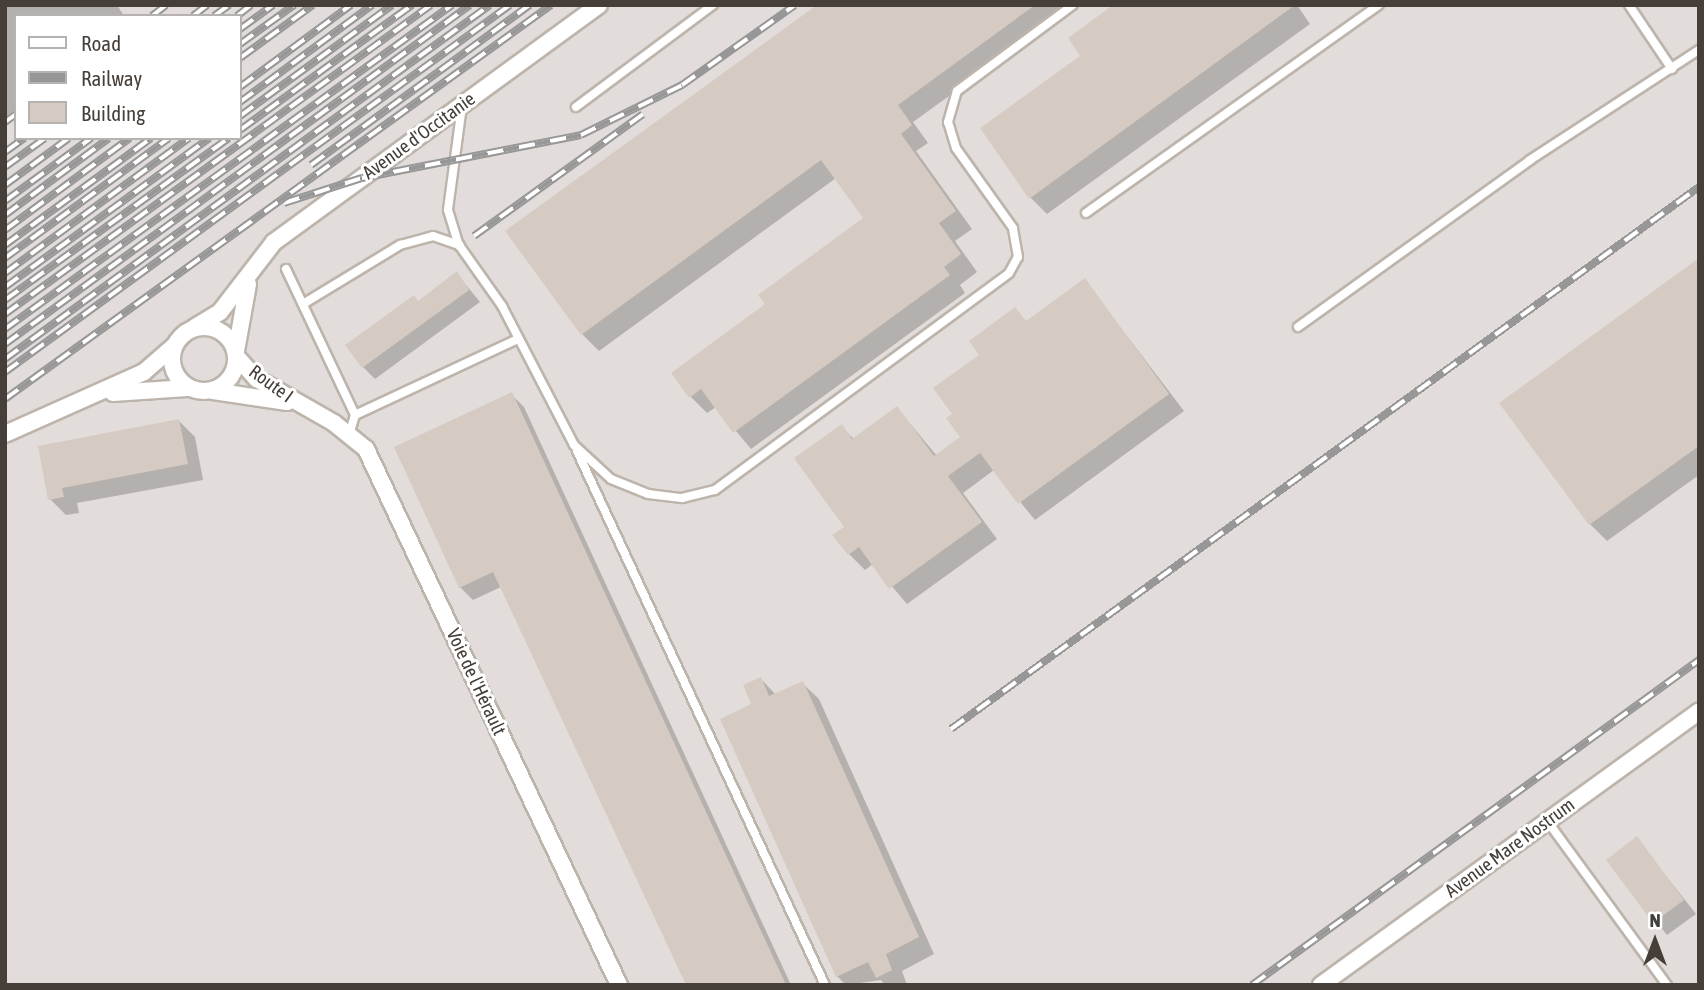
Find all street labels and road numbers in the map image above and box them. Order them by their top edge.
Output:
street label: Avenue d'Occitanie [358,88,480,184]
street label: Route I [244,360,298,408]
street label: Voie de l'Hérault [441,625,511,739]
street label: Avenue Mare Nostrum [1441,793,1579,903]

